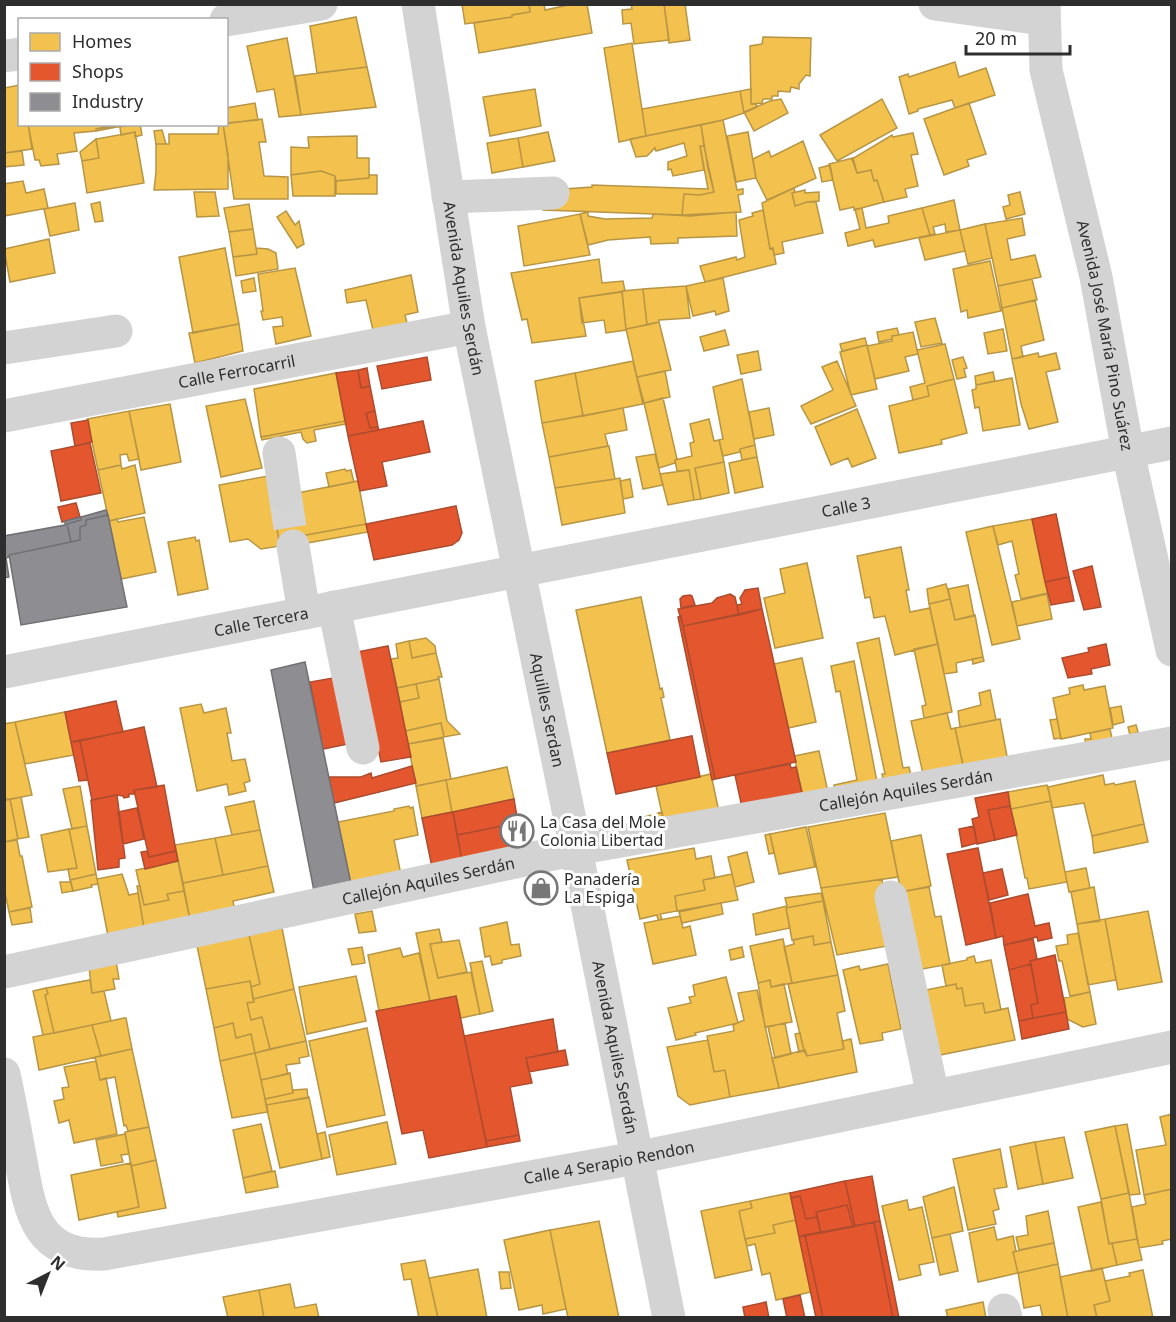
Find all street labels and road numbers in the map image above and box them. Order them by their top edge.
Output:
street label: Avenida Aquiles Serdán [438,200,490,377]
street label: Avenida José María Pino Suárez [1072,218,1139,452]
street label: Calle Ferrocarril [176,349,297,393]
street label: Calle 3 [819,491,872,523]
street label: Calle Tercera [212,602,310,642]
street label: Aquilles Serdan [525,651,570,769]
street label: Callejón Aquiles Serdán [817,764,994,817]
street label: Callejón Aquiles Serdán [340,851,517,910]
street label: Avenida Aquiles Serdán [587,959,643,1136]
street label: Calle 4 Serapio Rendon [522,1135,696,1189]

